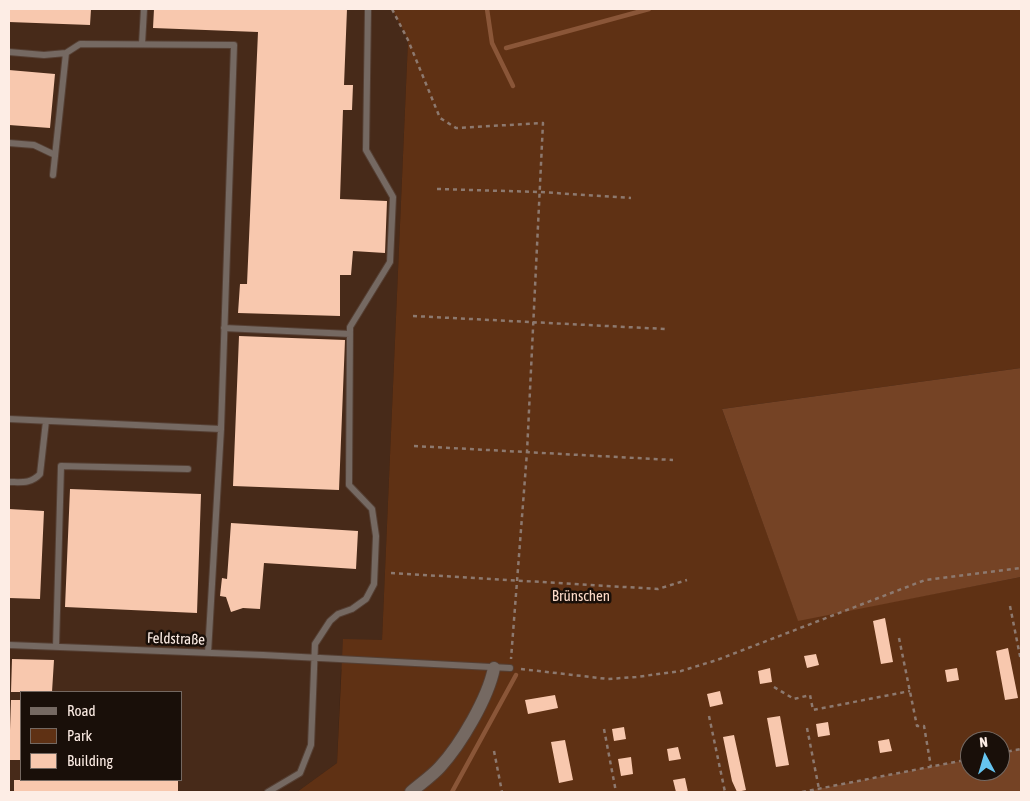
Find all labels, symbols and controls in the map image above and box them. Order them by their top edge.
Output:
park label: Brünschen [552,587,610,605]
street label: Feldstraße [147,629,205,649]
legend [20,691,182,781]
text: Road [67,702,96,719]
text: Park [67,727,92,744]
north arrow [960,731,1010,781]
text: N [979,734,988,750]
text: Building [67,752,113,769]

